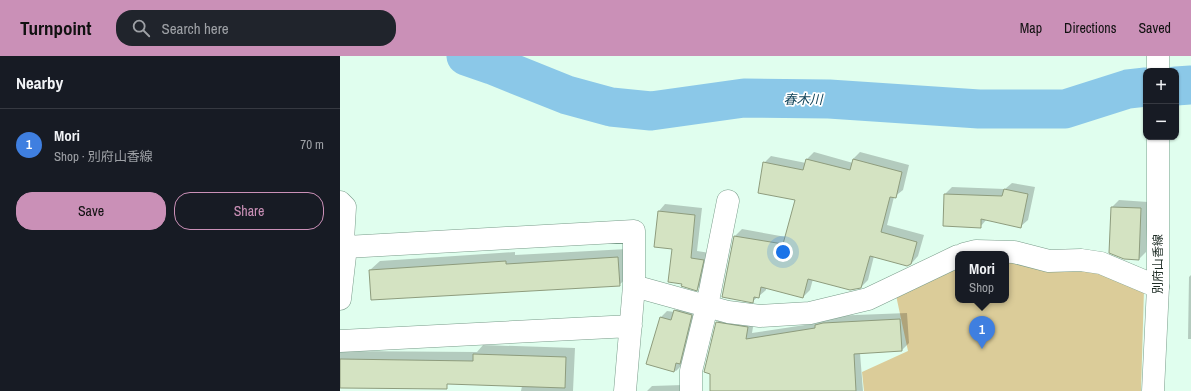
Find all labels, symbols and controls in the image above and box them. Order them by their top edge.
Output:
search box [116,10,396,46]
text: Turnpoint [20,15,92,41]
icon: search [130,17,152,39]
text: Search here [162,18,229,39]
text: Map [1020,19,1042,37]
text: Directions [1064,19,1116,37]
text: Saved [1138,19,1171,37]
map controls [1143,68,1179,140]
button: + [1143,68,1179,104]
text: Nearby [16,71,63,94]
water label: 春木川 [783,91,824,108]
button: − [1143,104,1179,140]
text: Mori [54,125,80,146]
text: 1 [26,136,32,153]
text: 70 m [300,136,324,153]
text: Shop · 別府山香線 [54,148,153,165]
button: Save [16,192,166,230]
button: Share [174,192,324,230]
street label: 別府山香線 [1150,234,1166,294]
your location [773,242,793,262]
popup [955,251,1009,303]
text: Mori [969,258,995,279]
text: Shop [969,279,994,296]
pin: 1 [969,316,995,349]

